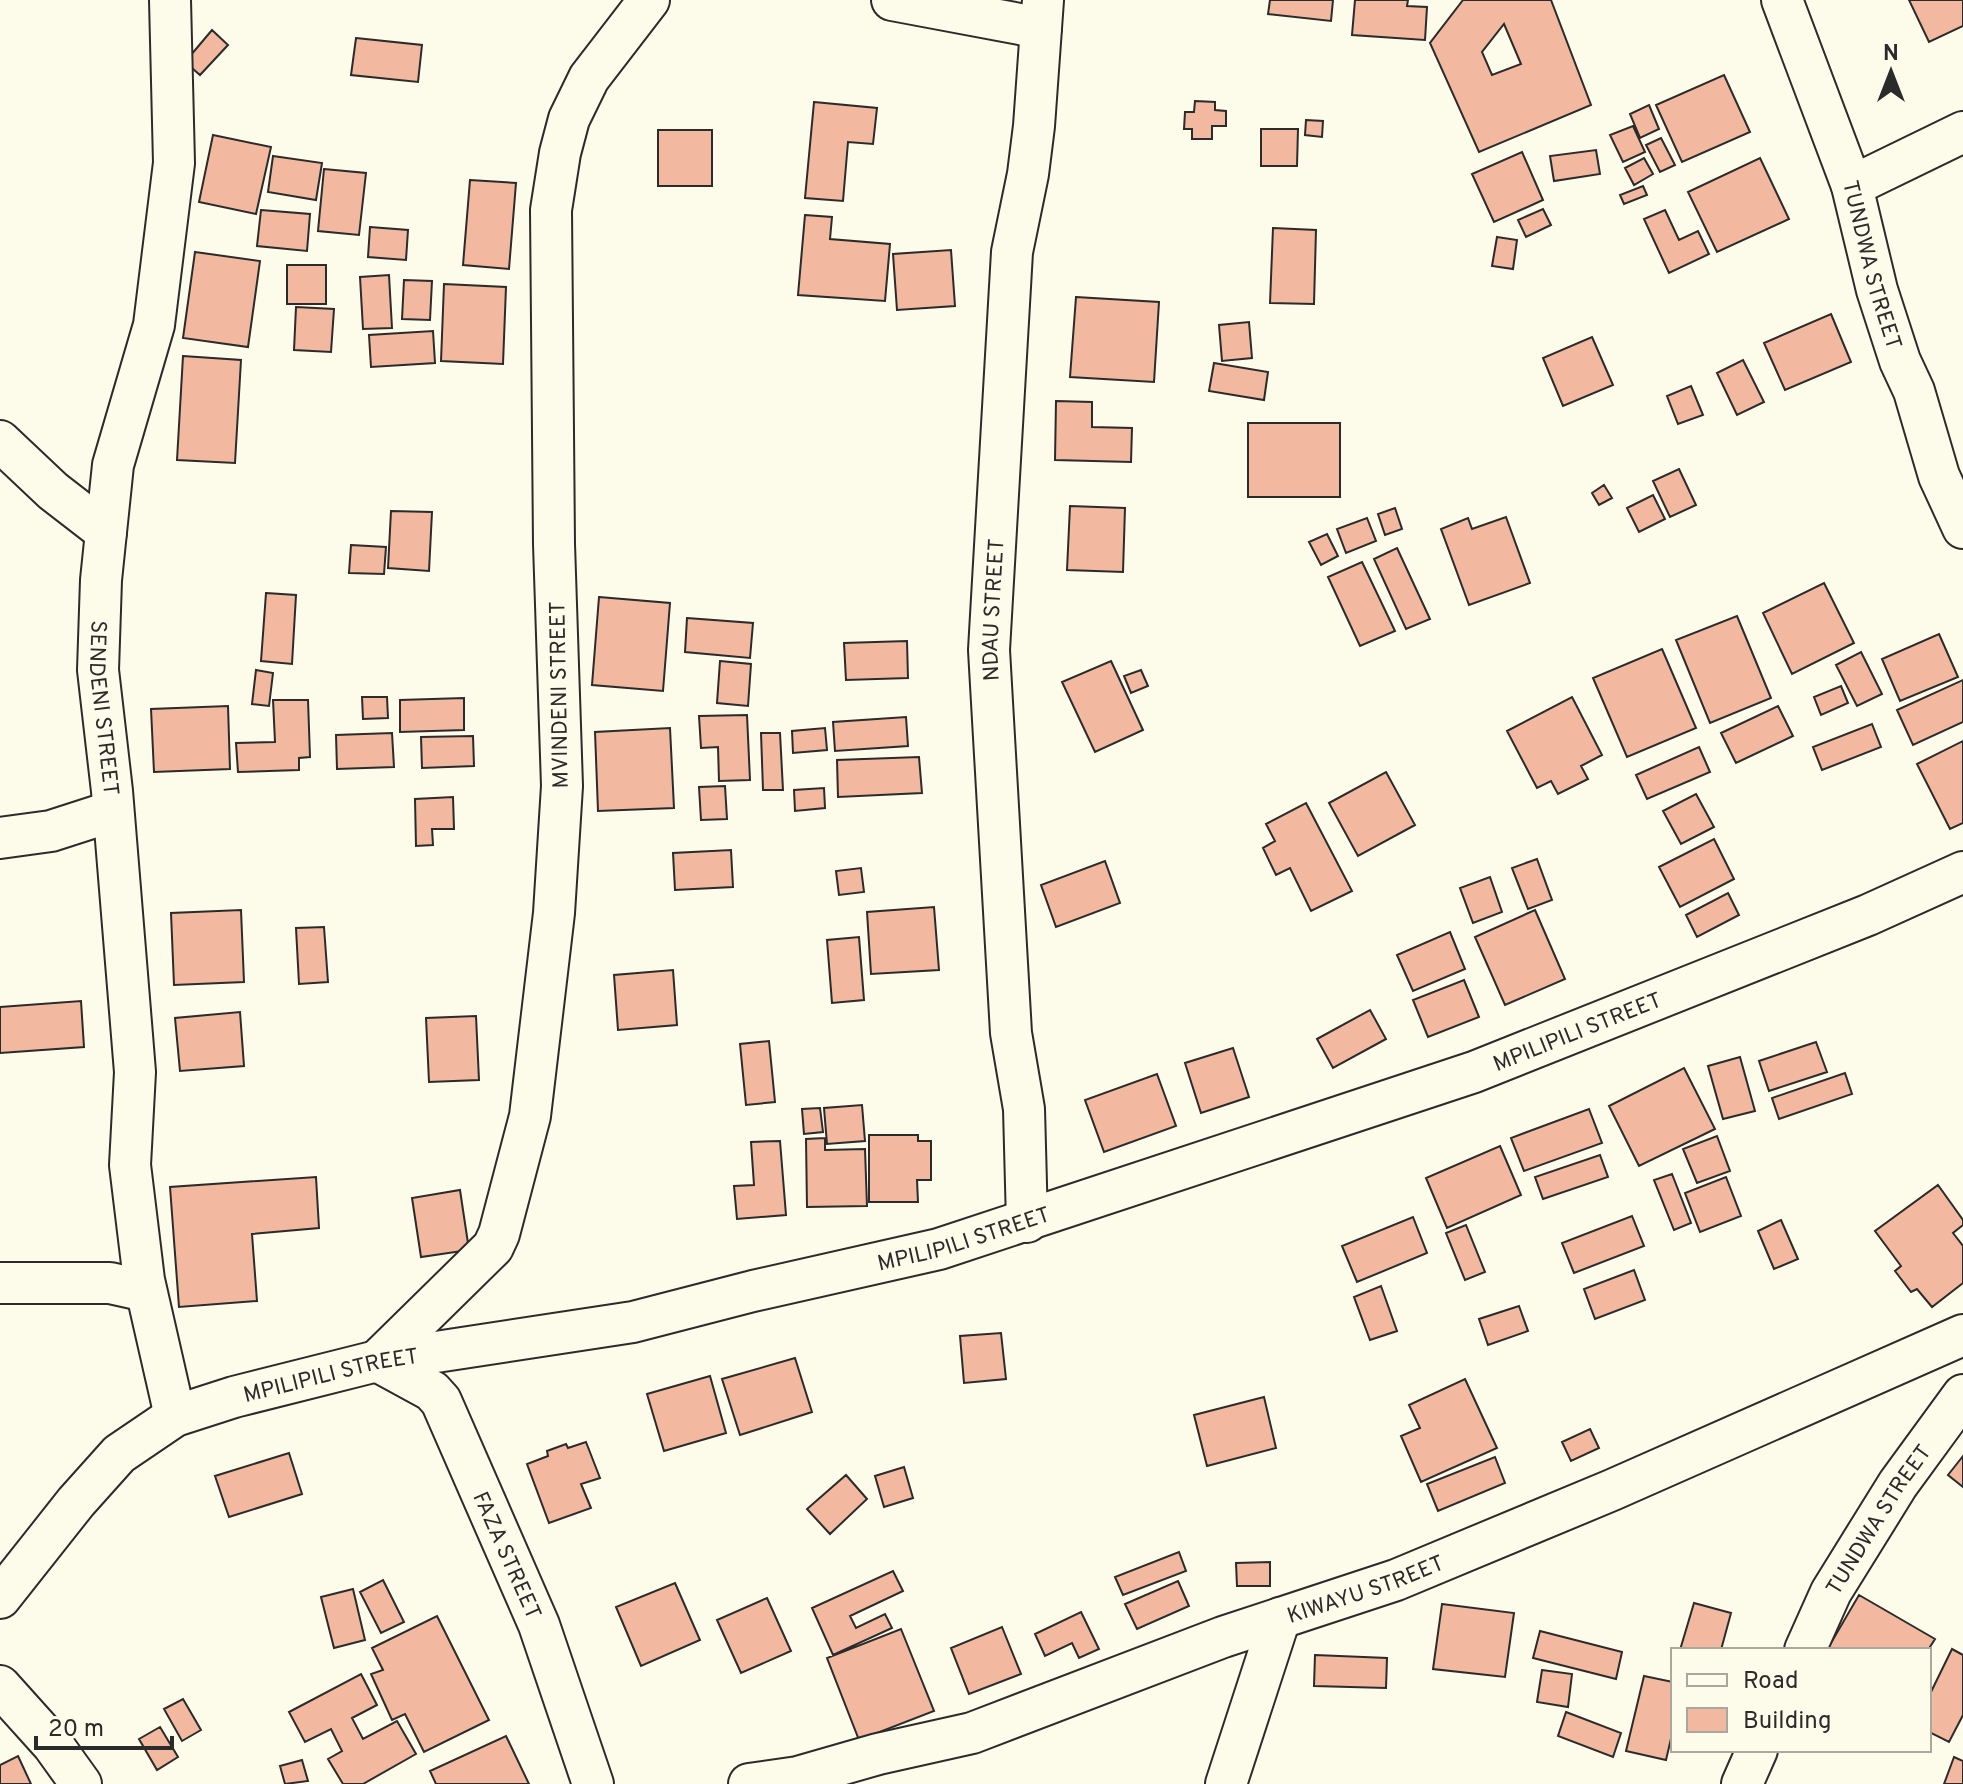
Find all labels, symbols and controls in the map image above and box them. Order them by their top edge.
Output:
north arrow [1851,32,1931,112]
text: N [1883,41,1899,68]
street label: TUNDWA STREET [1835,178,1906,353]
street label: NDAU STREET [978,538,1011,682]
street label: MVINDENI STREET [545,601,576,789]
street label: SENDENI STREET [82,620,123,797]
street label: MPILIPILI STREET [1490,988,1666,1079]
street label: MPILIPILI STREET [875,1202,1054,1279]
street label: MPILIPILI STREET [241,1344,420,1410]
street label: TUNDWA STREET [1821,1440,1938,1601]
street label: FAZA STREET [466,1488,546,1624]
street label: KIWAYU STREET [1284,1550,1449,1631]
legend [1671,1648,1931,1752]
text: Road [1743,1667,1799,1697]
scale bar [36,1700,172,1750]
text: Building [1743,1707,1832,1737]
text: 20 m [48,1715,104,1745]

